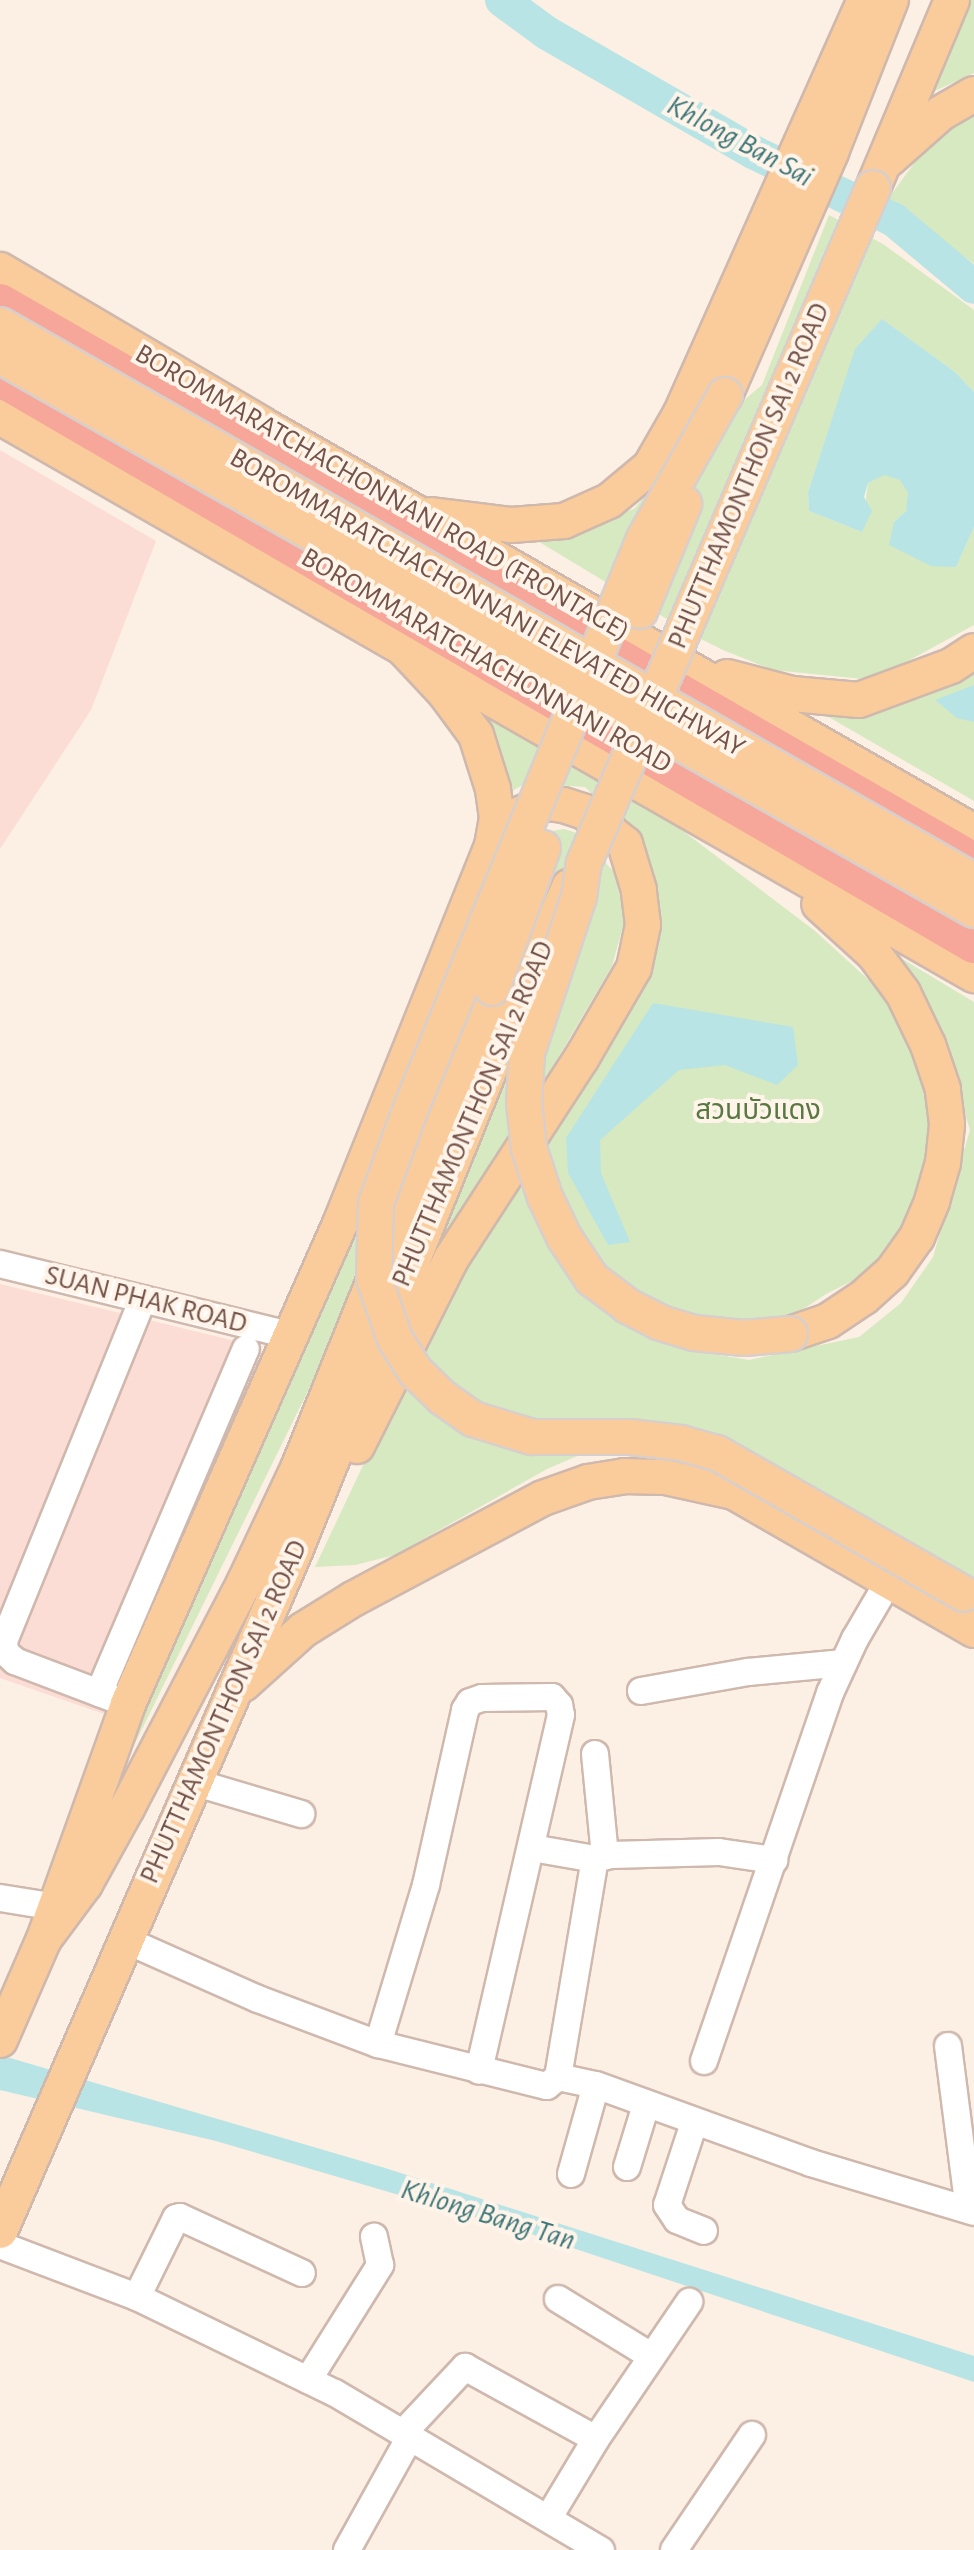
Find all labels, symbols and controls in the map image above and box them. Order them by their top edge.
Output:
water label: Khlong Ban Sai [661,87,819,195]
street label: PHUTTHAMONTHON SAI 2 ROAD [661,298,837,654]
street label: BOROMMARATCHACHONNANI ROAD (FRONTAGE) [129,337,635,649]
street label: BOROMMARATCHACHONNANI ELEVATED HIGHWAY [223,441,751,765]
street label: BOROMMARATCHACHONNANI ROAD [295,541,677,781]
street label: PHUTTHAMONTHON SAI 2 ROAD [385,936,561,1292]
park label: สวนบัวแดง [695,1094,821,1128]
street label: SUAN PHAK ROAD [42,1259,250,1341]
street label: PHUTTHAMONTHON SAI 2 ROAD [133,1535,315,1889]
water label: Khlong Bang Tan [397,2171,579,2259]

